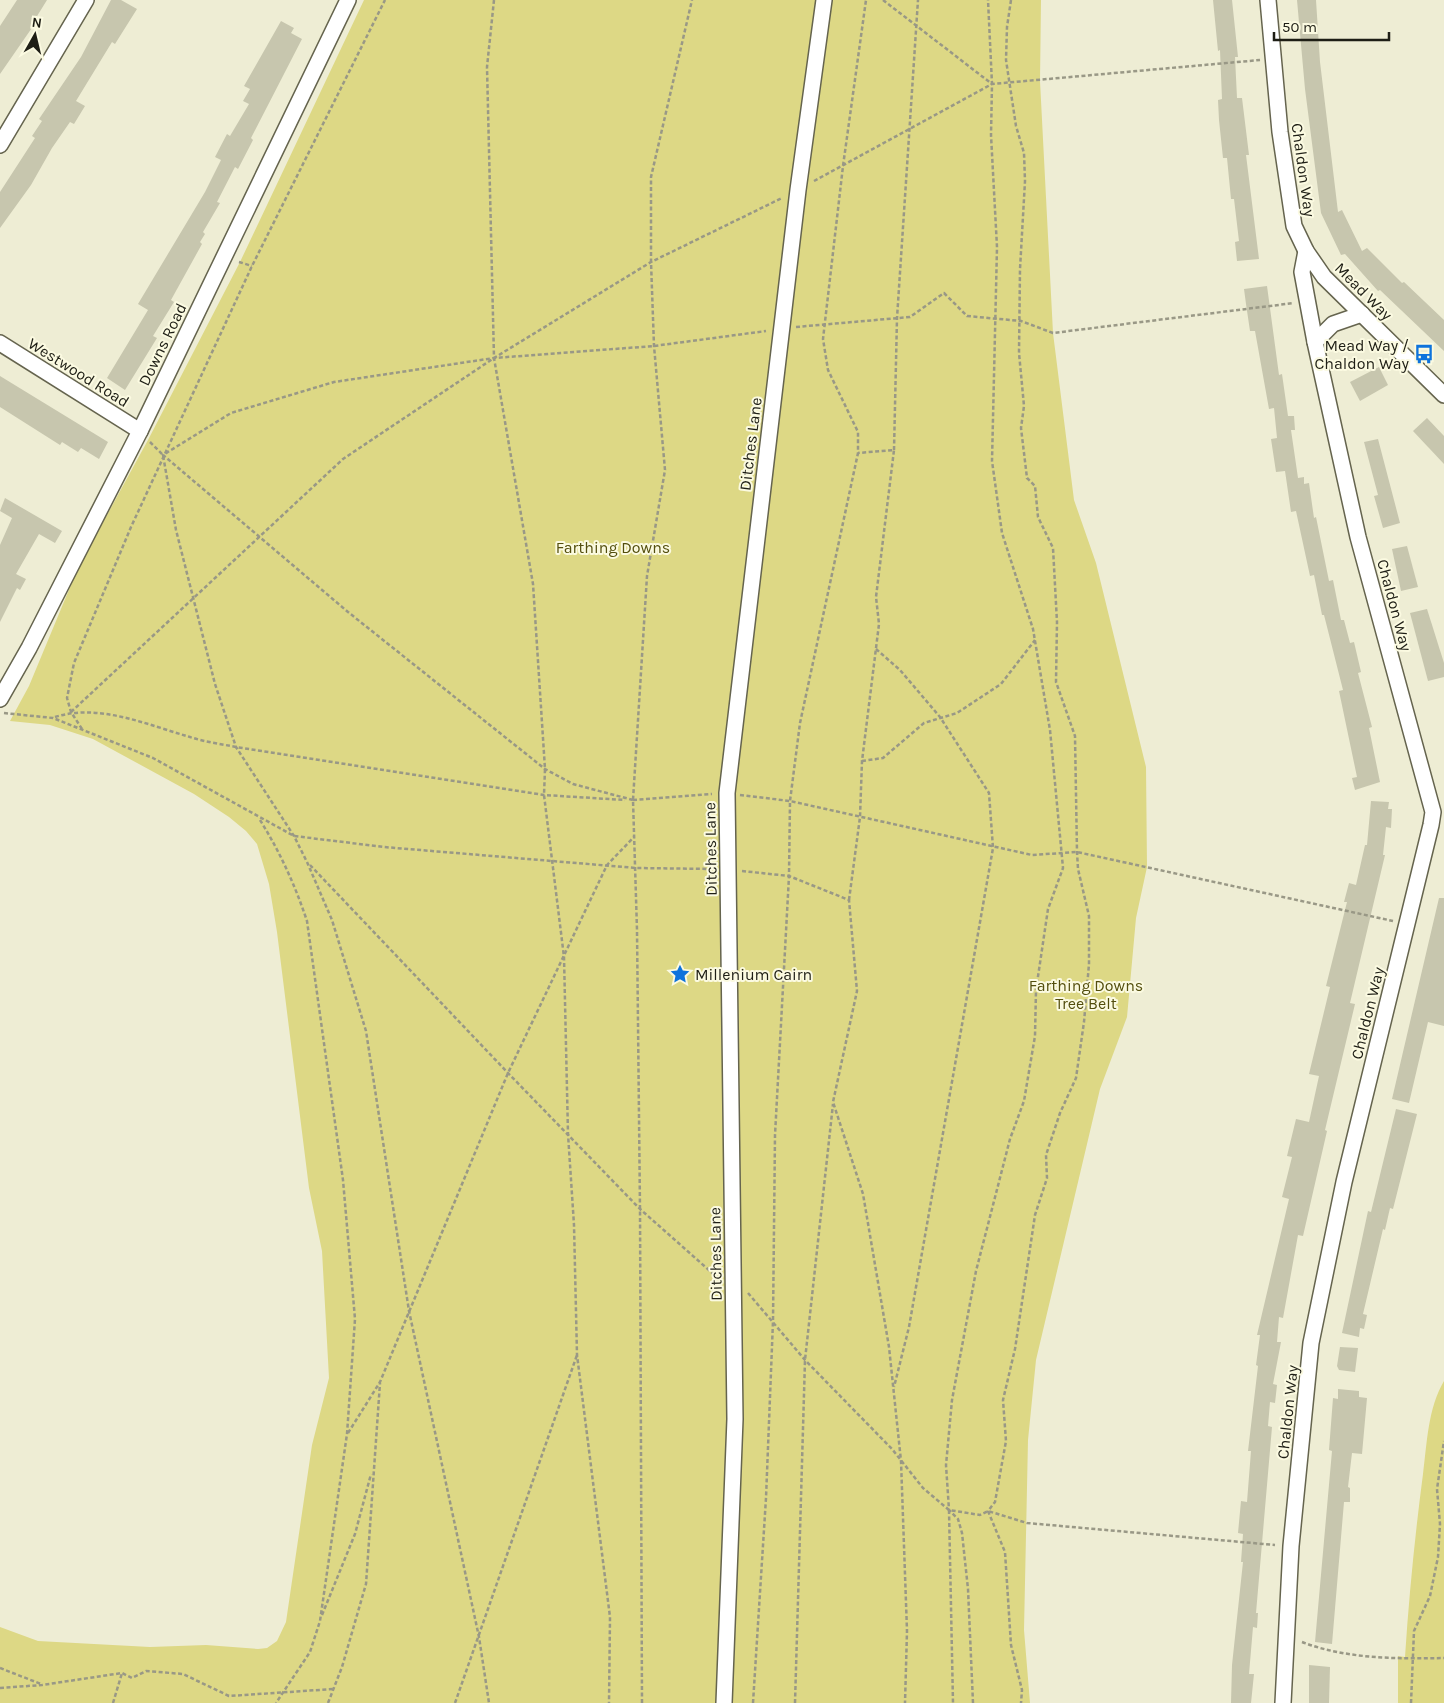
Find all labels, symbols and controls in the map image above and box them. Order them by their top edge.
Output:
north arrow [10,10,60,60]
scale bar [1274,10,1389,42]
text: N [31,14,43,32]
text: 50 m [1282,18,1317,36]
street label: Chaldon Way [1288,122,1320,219]
street label: Mead Way [1331,259,1397,325]
street label: Downs Road [134,300,191,389]
street label: Westwood Road [25,334,133,411]
place label: Mead Way / Chaldon Way [1315,336,1410,373]
bus stop icon: Mead Way / Chaldon Way [1413,343,1435,365]
street label: Ditches Lane [735,396,766,492]
park label: Farthing Downs [556,538,670,557]
street label: Chaldon Way [1373,557,1416,654]
street label: Ditches Lane [700,802,721,896]
place icon: Millenium Cairn [669,963,691,985]
street label: Chaldon Way [1347,964,1388,1061]
place label: Millenium Cairn [695,965,812,984]
park label: Farthing Downs Tree Belt [1029,976,1143,1013]
street label: Ditches Lane [705,1207,726,1301]
street label: Chaldon Way [1273,1364,1302,1460]

